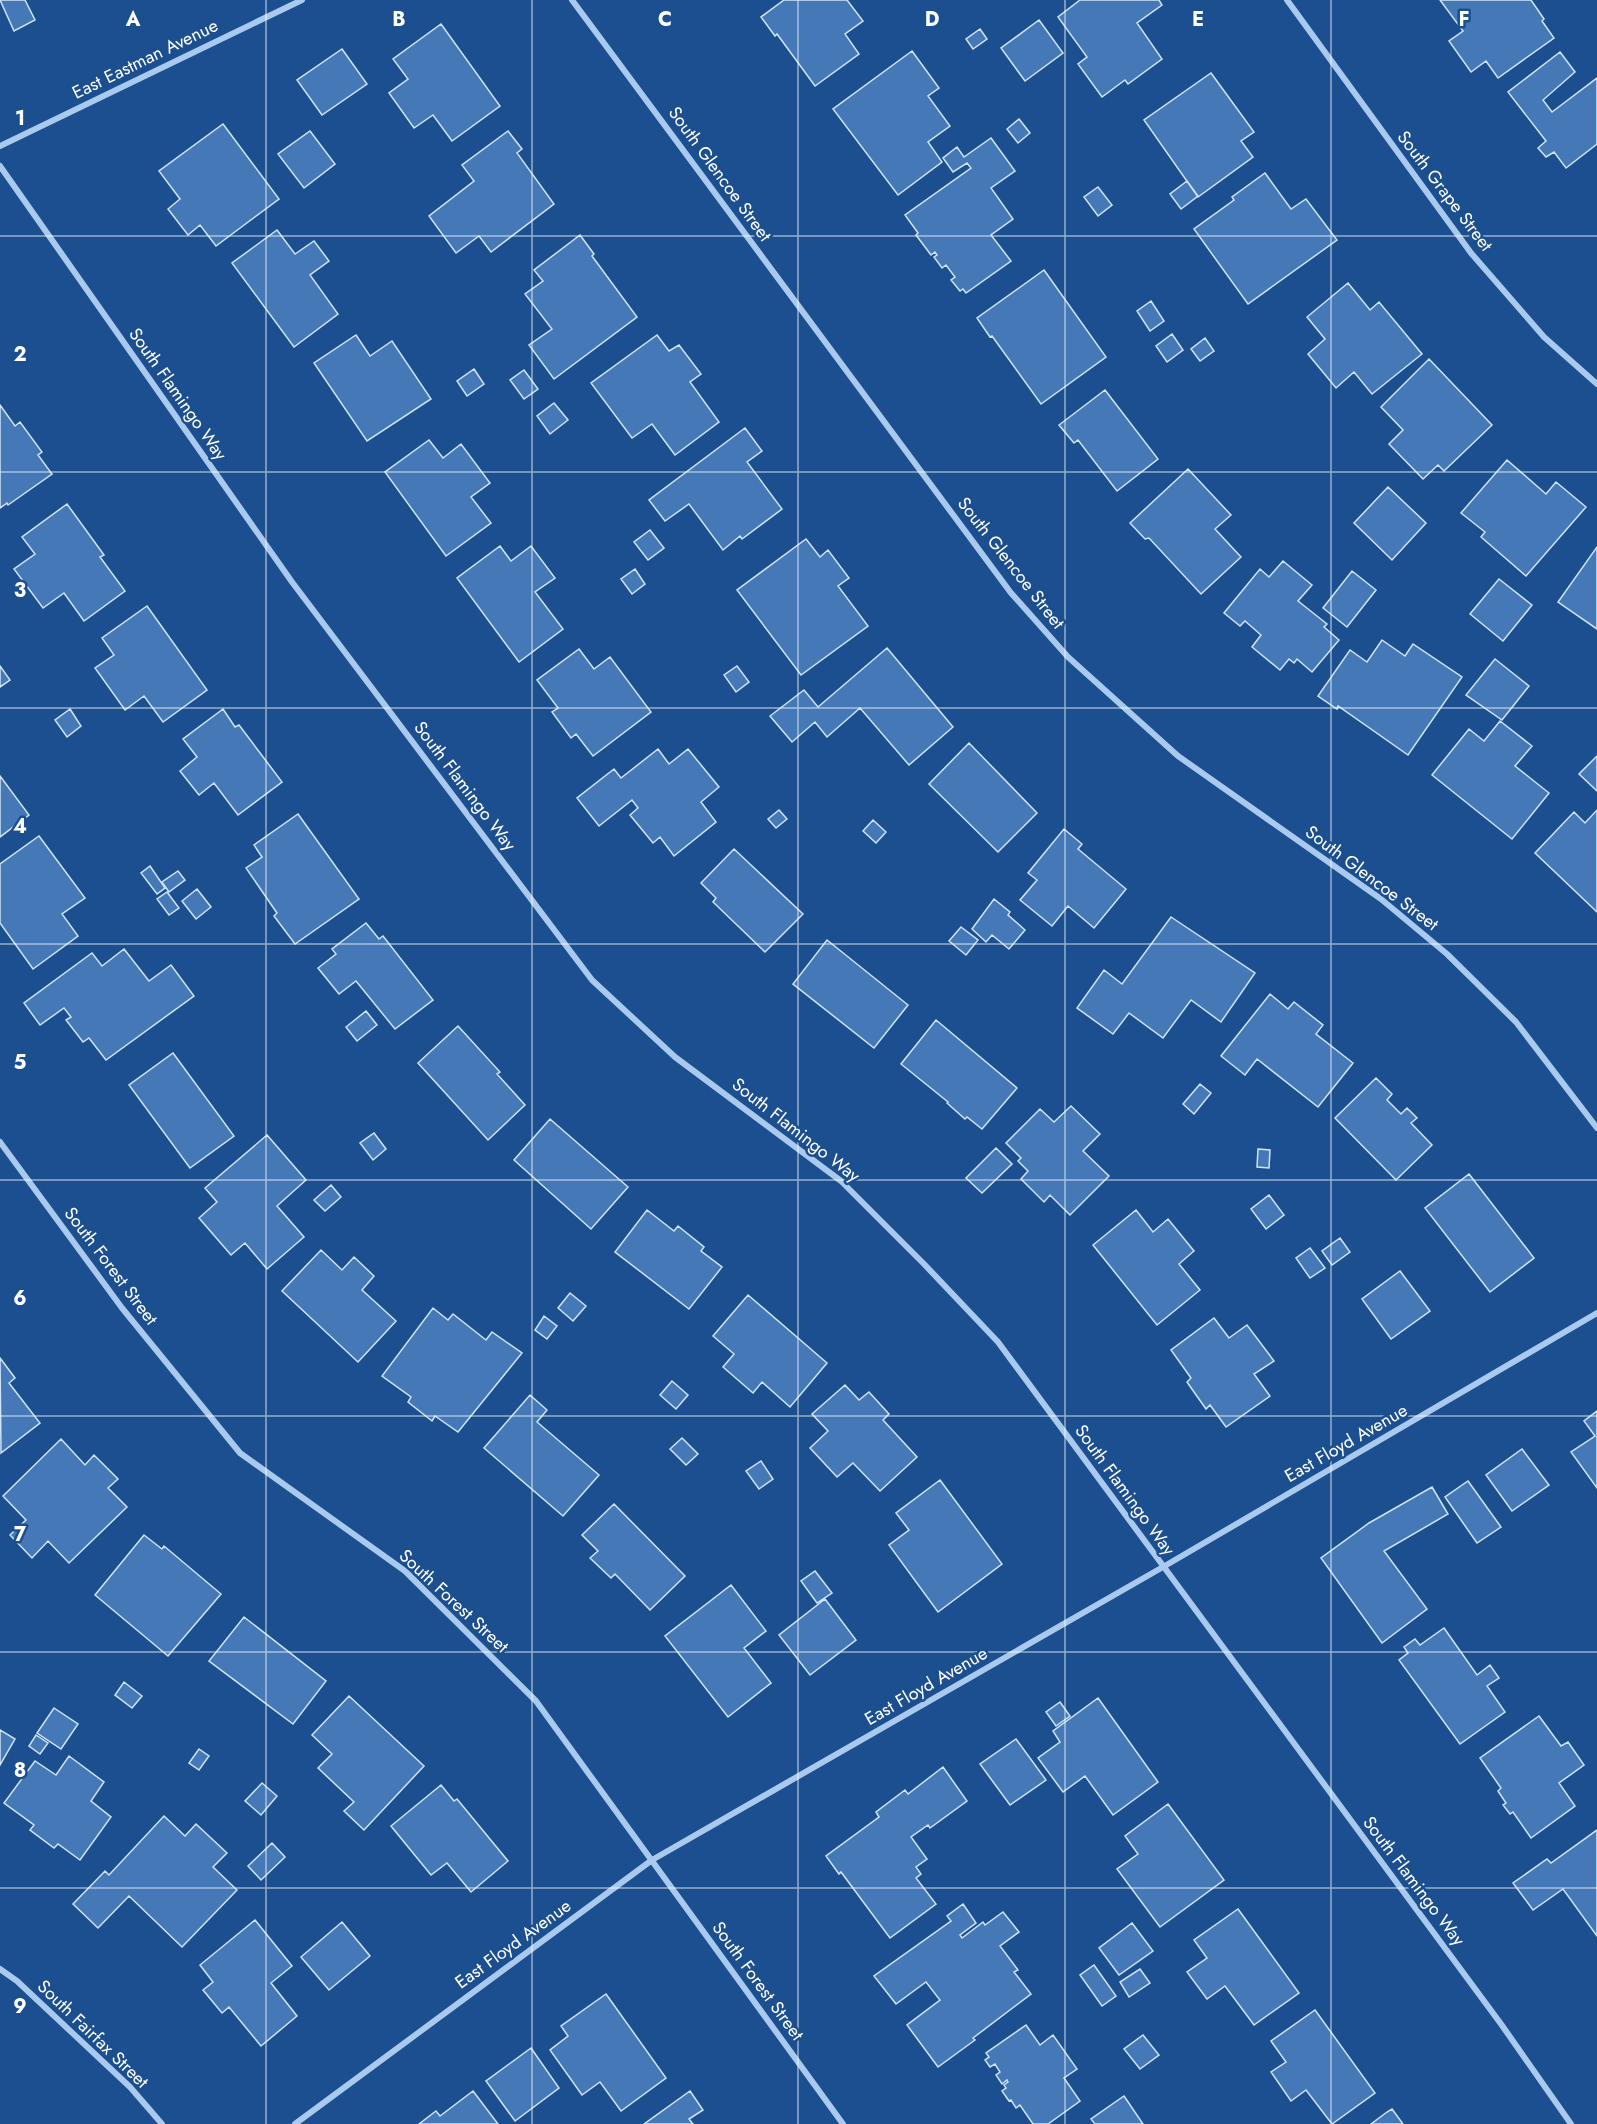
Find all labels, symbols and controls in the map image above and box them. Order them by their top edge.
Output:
text: B [392,5,406,34]
text: C [658,5,672,34]
text: D [925,5,939,34]
text: E [1192,5,1204,34]
text: F [1458,5,1470,34]
street label: East Eastman Avenue [69,14,221,104]
street label: South Glencoe Street [662,101,778,247]
text: 1 [15,104,25,133]
street label: South Grape Street [1391,125,1499,257]
street label: South Flamingo Way [123,323,234,466]
text: 2 [13,340,27,369]
street label: South Glencoe Street [951,491,1071,635]
text: 3 [14,576,26,605]
street label: South Flamingo Way [408,716,522,856]
text: 4 [13,812,27,841]
street label: South Glencoe Street [1300,819,1445,937]
text: 5 [14,1048,27,1077]
street label: South Flamingo Way [726,1072,866,1188]
street label: South Forest Street [58,1202,164,1331]
text: 6 [13,1284,27,1313]
street label: East Floyd Avenue [1280,1397,1412,1489]
street label: South Flamingo Way [1069,1419,1181,1561]
text: 7 [14,1520,27,1549]
street label: South Forest Street [393,1543,515,1659]
street label: East Floyd Avenue [860,1640,992,1732]
text: 8 [14,1756,26,1785]
street label: South Flamingo Way [1357,1811,1471,1951]
street label: East Floyd Avenue [450,1893,576,1995]
street label: South Forest Street [706,1916,811,2047]
street label: South Fairfax Street [31,1974,155,2095]
text: 9 [13,1992,27,2021]

